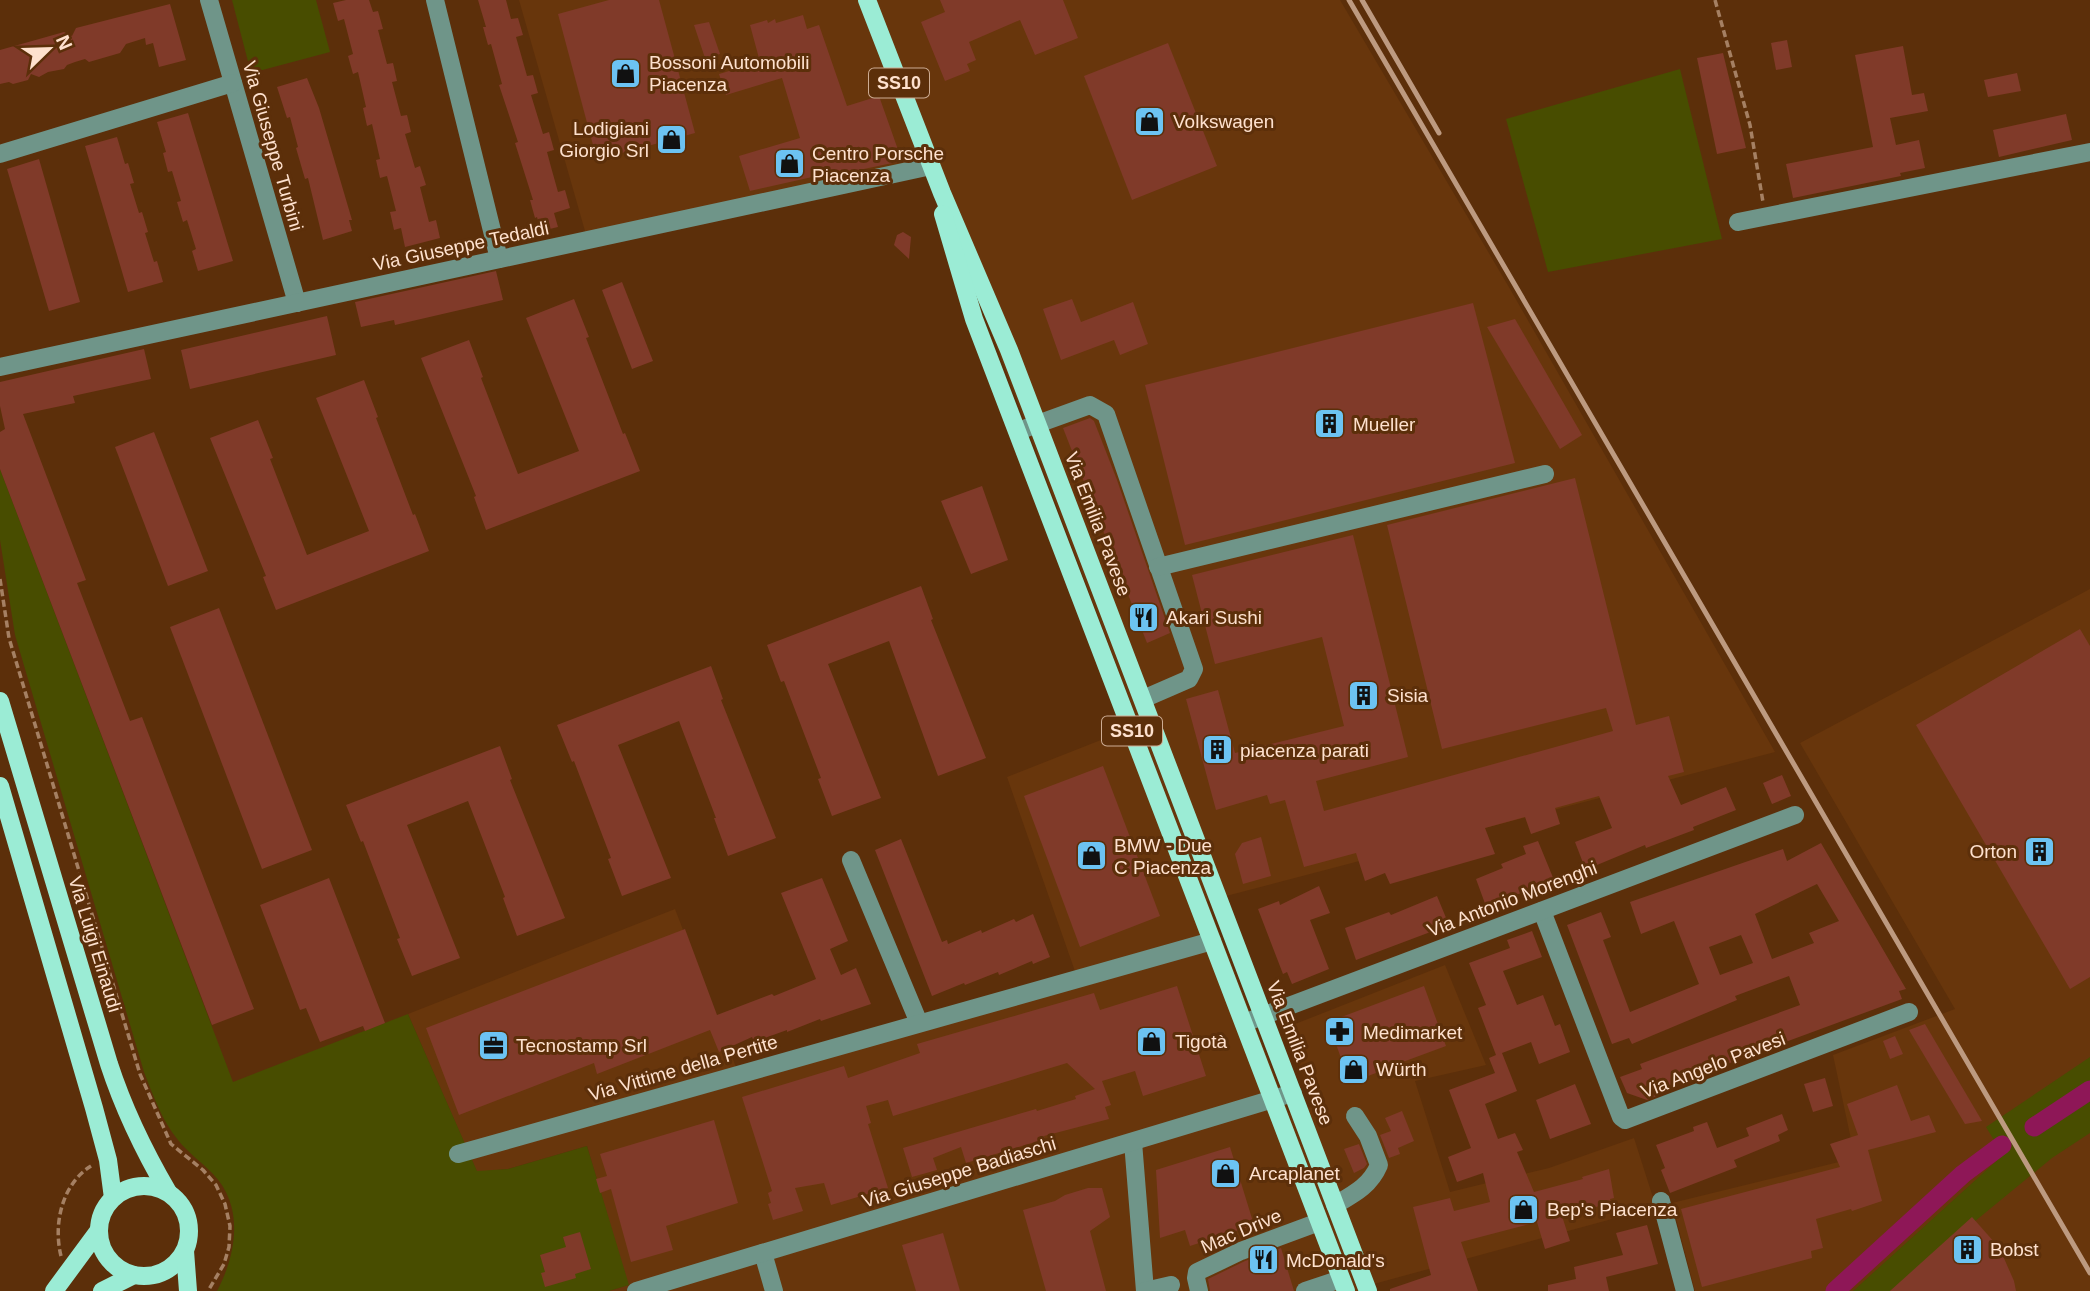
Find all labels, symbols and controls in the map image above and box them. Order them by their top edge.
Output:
north arrow [14,14,84,84]
text: N [52,32,77,53]
place label: Bossoni Automobili Piacenza [649,52,810,95]
shop icon: Bossoni Automobili Piacenza [609,56,643,90]
street label: Via Giuseppe Turbini [239,58,307,234]
road number: SS10 [869,68,929,98]
shop icon: Volkswagen [1133,104,1167,138]
place label: Volkswagen [1173,111,1274,132]
place label: Lodigiani Giorgio Srl [559,118,649,161]
shop icon: Lodigiani Giorgio Srl [655,122,689,156]
place label: Centro Porsche Piacenza [812,143,944,186]
shop icon: Centro Porsche Piacenza [772,147,806,181]
street label: Via Giuseppe Tedaldi [371,217,551,275]
building icon: Mueller [1313,407,1347,441]
place label: Mueller [1353,414,1416,435]
street label: Via Emilia Pavese [1061,449,1135,599]
restaurant icon: Akari Sushi [1126,600,1160,634]
place label: Akari Sushi [1166,607,1262,628]
building icon: Sisia [1347,678,1381,712]
place label: Sisia [1387,685,1429,706]
road number: SS10 [1102,716,1162,746]
building icon: piacenza parati [1200,733,1234,767]
place label: piacenza parati [1240,740,1369,761]
building icon: Orton [2023,834,2057,868]
place label: BMW - Due C Piacenza [1114,835,1212,878]
shop icon: BMW - Due C Piacenza [1074,839,1108,873]
place label: Orton [1969,841,2017,862]
street label: Via Antonio Morenghi [1424,857,1600,941]
street label: Via Luigi Einaudi [64,873,126,1015]
street label: Via Emilia Pavese [1263,978,1337,1128]
pharmacy icon: Medimarket [1323,1015,1357,1049]
place label: Medimarket [1363,1022,1463,1043]
shop icon: Tigotà [1135,1024,1169,1058]
office icon: Tecnostamp Srl [476,1028,510,1062]
street label: Via Angelo Pavesi [1638,1028,1788,1102]
street label: Via Vittime della Pertite [586,1031,780,1105]
place label: Tigotà [1175,1031,1228,1052]
place label: Tecnostamp Srl [516,1035,647,1056]
shop icon: Würth [1336,1052,1370,1086]
place label: Würth [1376,1059,1427,1080]
street label: Via Giuseppe Badiaschi [860,1133,1058,1211]
shop icon: Arcaplanet [1209,1156,1243,1190]
place label: Arcaplanet [1249,1163,1341,1184]
shop icon: Bep's Piacenza [1507,1192,1541,1226]
place label: Bep's Piacenza [1547,1199,1678,1220]
street label: Mac Drive [1198,1205,1284,1257]
building icon: Bobst [1950,1232,1984,1266]
place label: Bobst [1990,1239,2039,1260]
restaurant icon: McDonald's [1246,1243,1280,1277]
place label: McDonald's [1286,1250,1385,1271]

